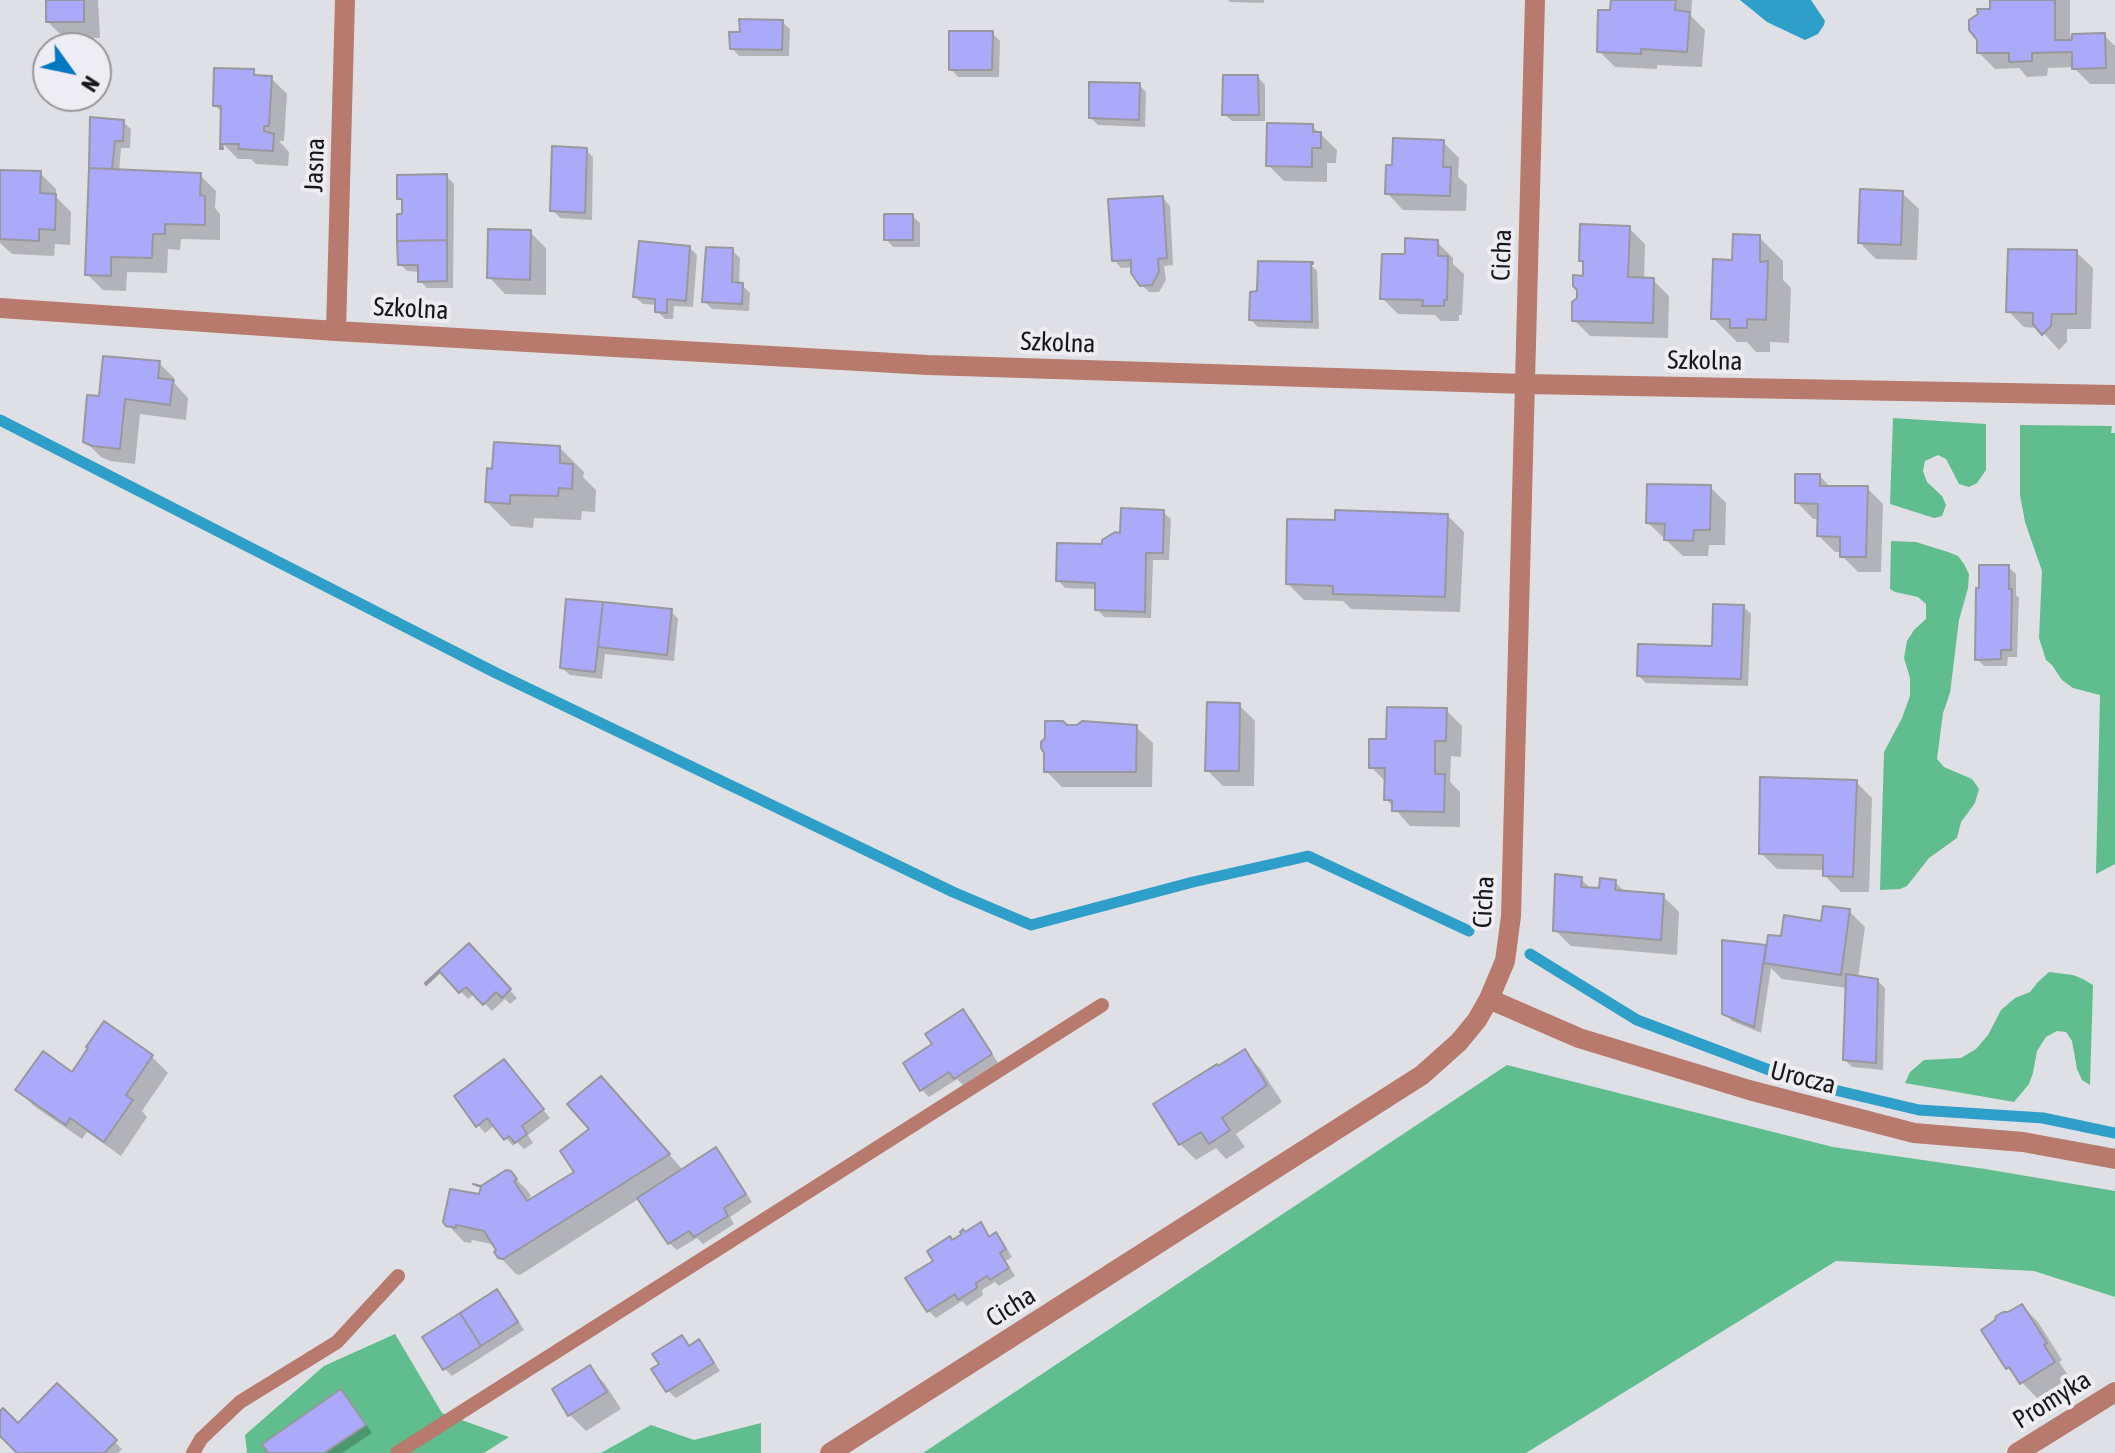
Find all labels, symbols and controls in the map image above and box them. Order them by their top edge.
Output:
north arrow [32,32,112,112]
text: N [76,71,105,97]
street label: Jasna [298,137,332,193]
street label: Cicha [1486,228,1518,282]
street label: Szkolna [373,291,449,327]
street label: Szkolna [1020,326,1096,360]
street label: Szkolna [1667,345,1743,377]
street label: Cicha [1467,875,1501,929]
street label: Urocza [1767,1055,1839,1101]
street label: Cicha [981,1280,1041,1334]
street label: Promyka [2007,1364,2097,1436]

